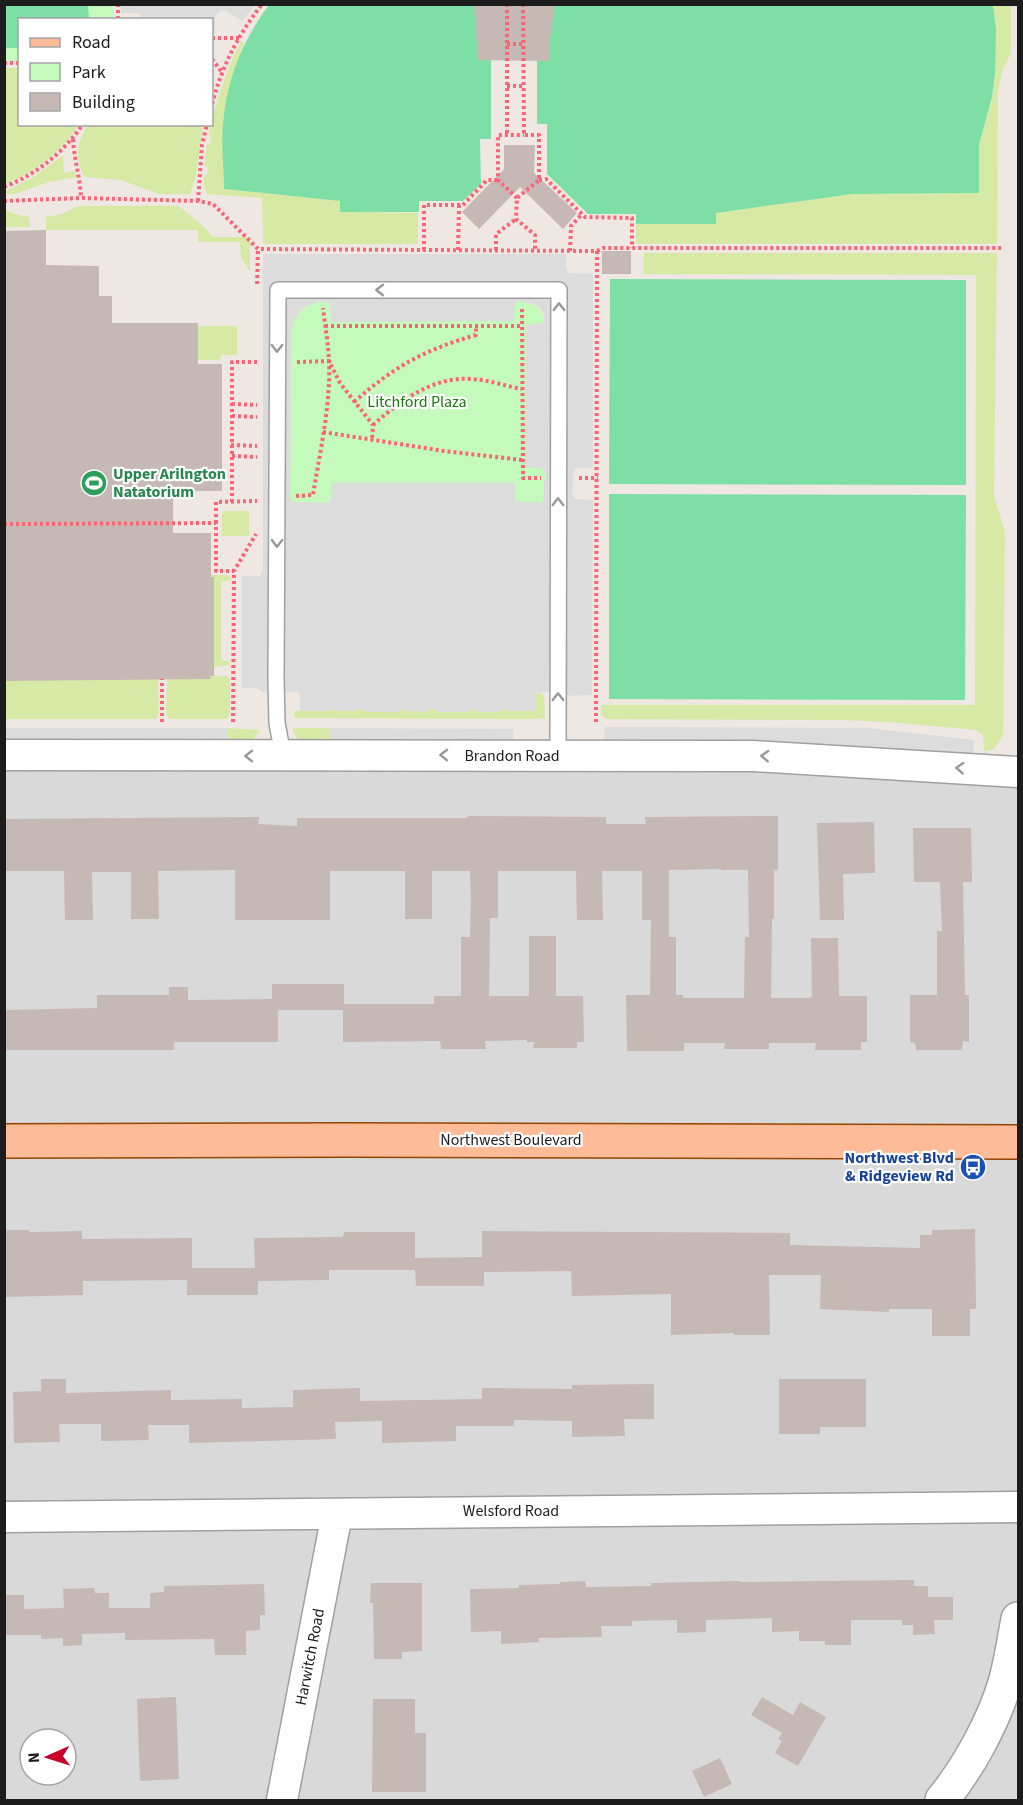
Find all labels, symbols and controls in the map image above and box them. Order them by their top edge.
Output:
legend [18,18,213,126]
text: Road [72,30,111,55]
text: Park [72,60,106,85]
text: Building [72,90,135,115]
one-way arrow [376,284,385,296]
one-way arrow [553,303,565,312]
one-way arrow [271,344,284,353]
park label: Litchford Plaza [367,391,467,413]
place label: Upper Arilngton Natatorium [113,463,226,503]
sports icon: Upper Arilngton Natatorium [79,468,109,498]
one-way arrow [552,498,565,507]
one-way arrow [271,539,283,548]
one-way arrow [552,693,564,702]
street label: Brandon Road [464,745,560,767]
one-way arrow [245,749,254,762]
one-way arrow [440,749,449,761]
one-way arrow [761,750,770,763]
one-way arrow [956,762,965,775]
street label: Northwest Boulevard [440,1129,582,1151]
place label: Northwest Blvd & Ridgeview Rd [845,1147,954,1187]
bus stop icon: Northwest Blvd & Ridgeview Rd [958,1152,988,1182]
street label: Welsford Road [463,1500,559,1522]
street label: Harwitch Road [290,1607,330,1707]
north arrow [18,1727,78,1787]
text: N [23,1752,45,1764]

